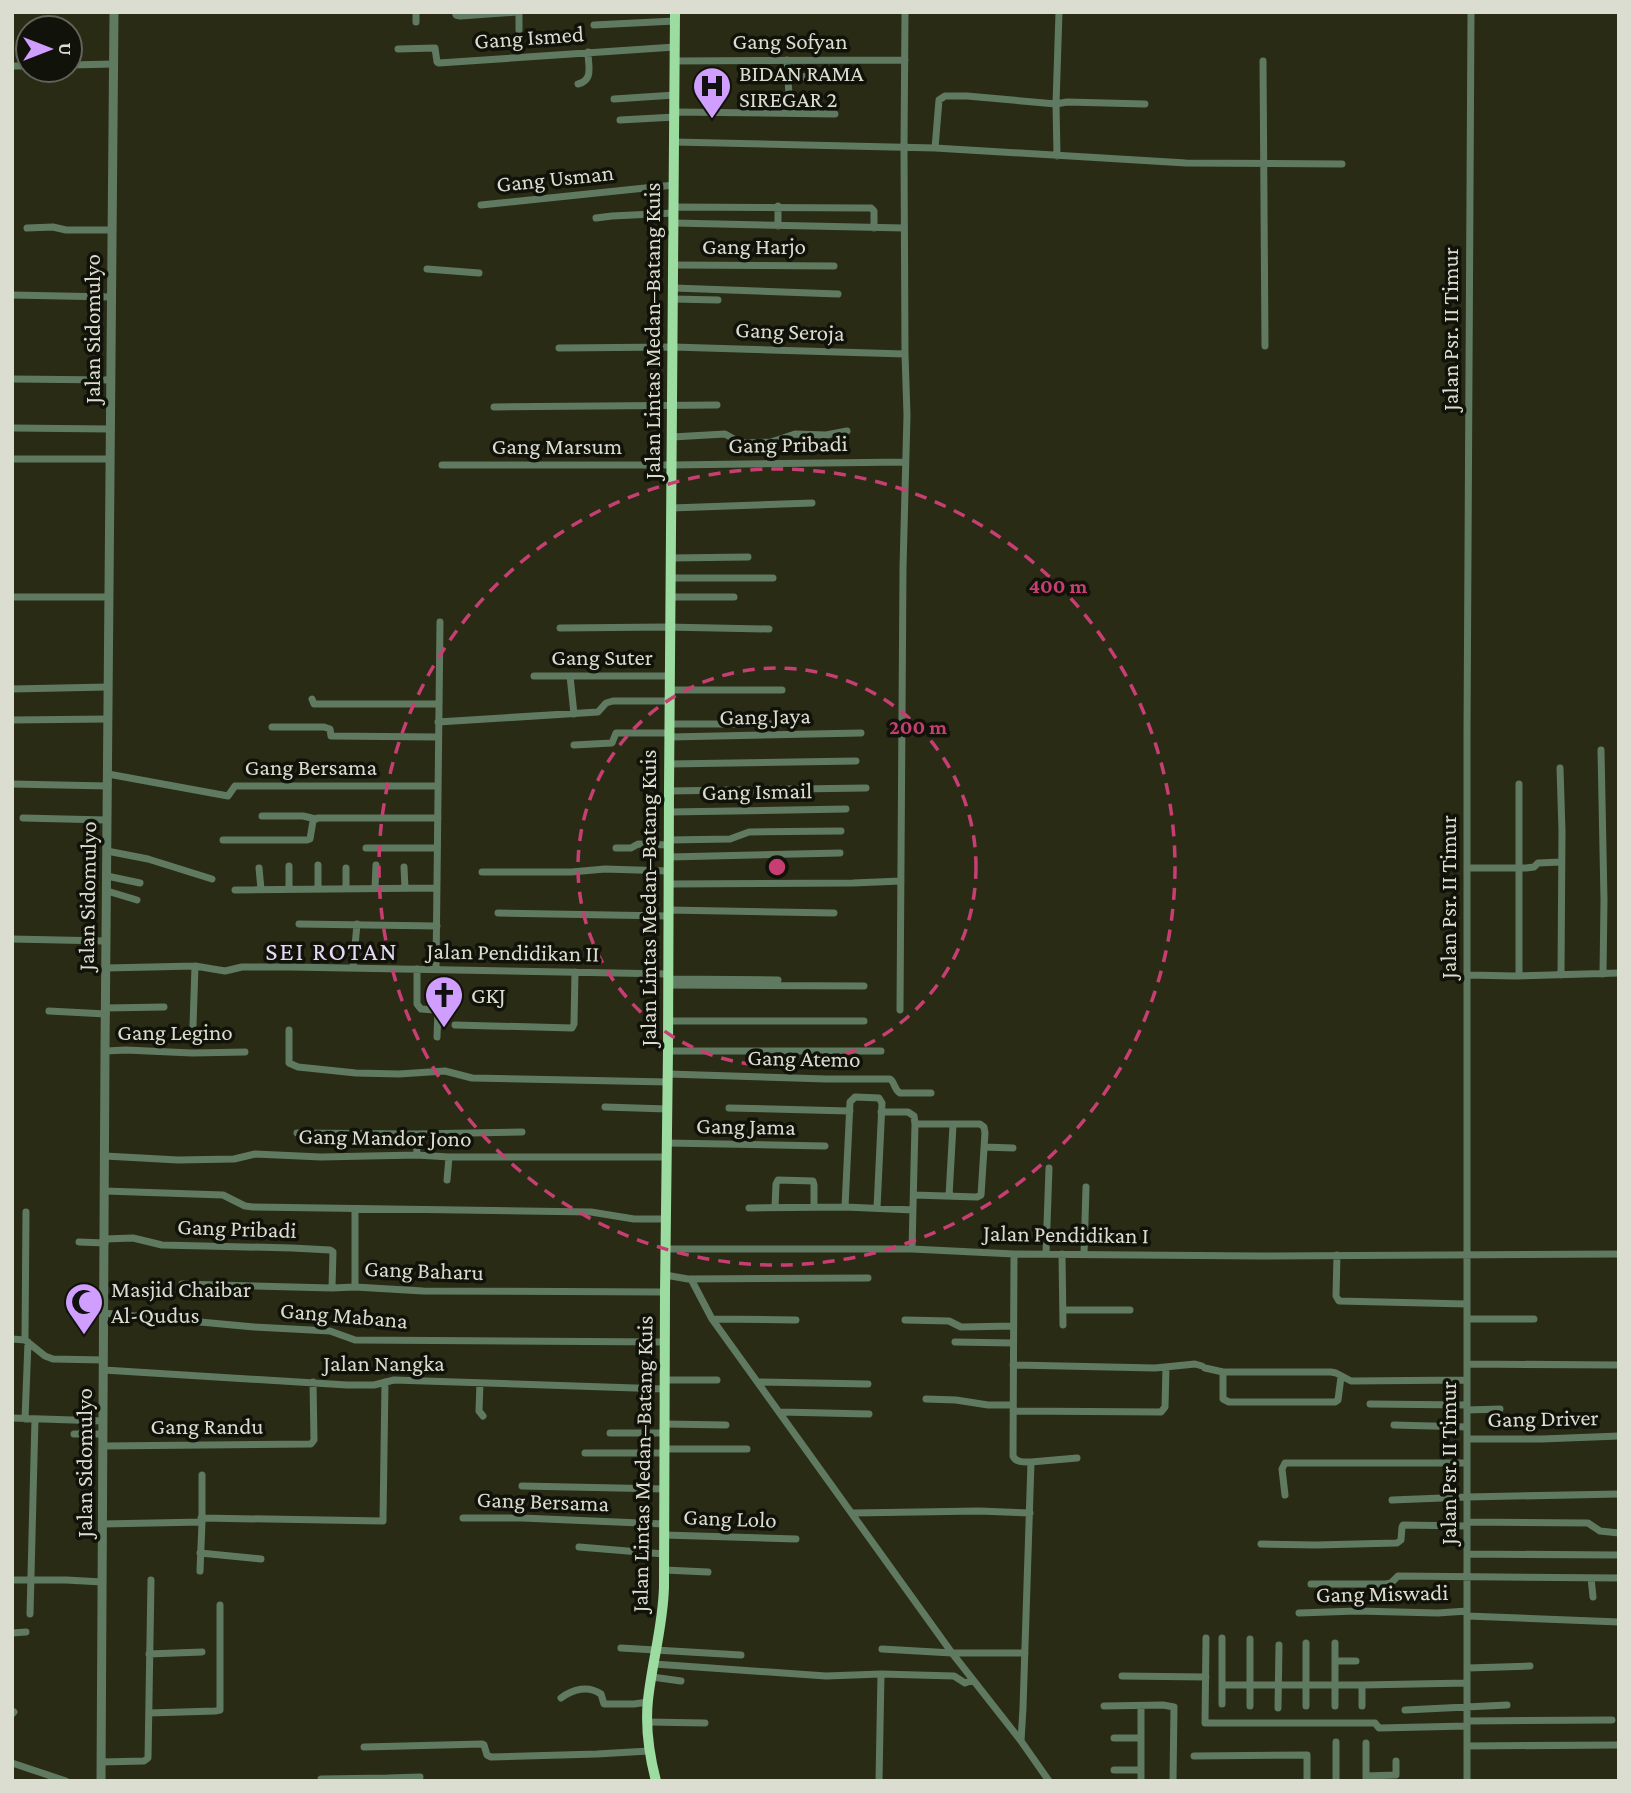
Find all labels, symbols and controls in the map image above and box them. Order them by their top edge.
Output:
north arrow [14,14,84,84]
street label: Gang Ismed [473,20,585,54]
street label: Gang Sofyan [732,28,848,54]
text: U [55,42,76,56]
place label: BIDAN RAMA SIREGAR 2 [739,60,865,112]
hospital icon: BIDAN RAMA SIREGAR 2 [691,65,733,120]
street label: Gang Usman [495,159,615,197]
street label: Jalan Lintas Medan–Batang Kuis [639,183,665,481]
street label: Gang Harjo [702,233,806,259]
street label: Jalan Psr. II Timur [1437,247,1463,413]
street label: Jalan Sidomulyo [79,254,105,406]
street label: Gang Seroja [735,316,845,346]
street label: Gang Pribadi [728,430,848,458]
street label: Gang Marsum [492,433,622,459]
text: 400 m [1029,574,1088,598]
street label: Gang Suter [551,644,653,670]
street label: Gang Jaya [719,702,811,730]
text: 200 m [889,715,947,739]
street label: Jalan Lintas Medan–Batang Kuis [635,750,661,1048]
street label: Gang Bersama [245,754,378,780]
street label: Gang Ismail [702,777,812,805]
street label: Jalan Psr. II Timur [1435,815,1461,981]
street label: Jalan Sidomulyo [73,821,101,973]
centre of rings [765,855,789,879]
district label: SEI ROTAN [265,937,399,966]
street label: Jalan Pendidikan II [424,937,600,967]
church icon: GKJ [423,974,465,1029]
place label: GKJ [471,982,506,1008]
street label: Gang Legino [117,1019,233,1045]
street label: Gang Atemo [747,1044,861,1072]
street label: Gang Jama [696,1112,796,1140]
street label: Gang Mandor Jono [298,1122,472,1152]
street label: Gang Pribadi [177,1213,297,1243]
street label: Jalan Pendidikan I [981,1220,1149,1248]
street label: Gang Baharu [364,1255,484,1285]
place label: Masjid Chaibar Al-Qudus [111,1276,251,1328]
mosque icon: Masjid Chaibar Al-Qudus [63,1281,105,1336]
street label: Gang Mabana [279,1296,409,1334]
street label: Jalan Lintas Medan–Batang Kuis [626,1315,658,1615]
street label: Jalan Nangka [321,1350,445,1376]
street label: Jalan Psr. II Timur [1435,1381,1461,1547]
street label: Jalan Sidomulyo [71,1388,97,1540]
street label: Gang Driver [1487,1404,1599,1432]
street label: Gang Randu [151,1413,263,1439]
street label: Gang Bersama [476,1486,610,1516]
street label: Gang Lolo [683,1503,777,1533]
street label: Gang Miswadi [1316,1579,1448,1607]

